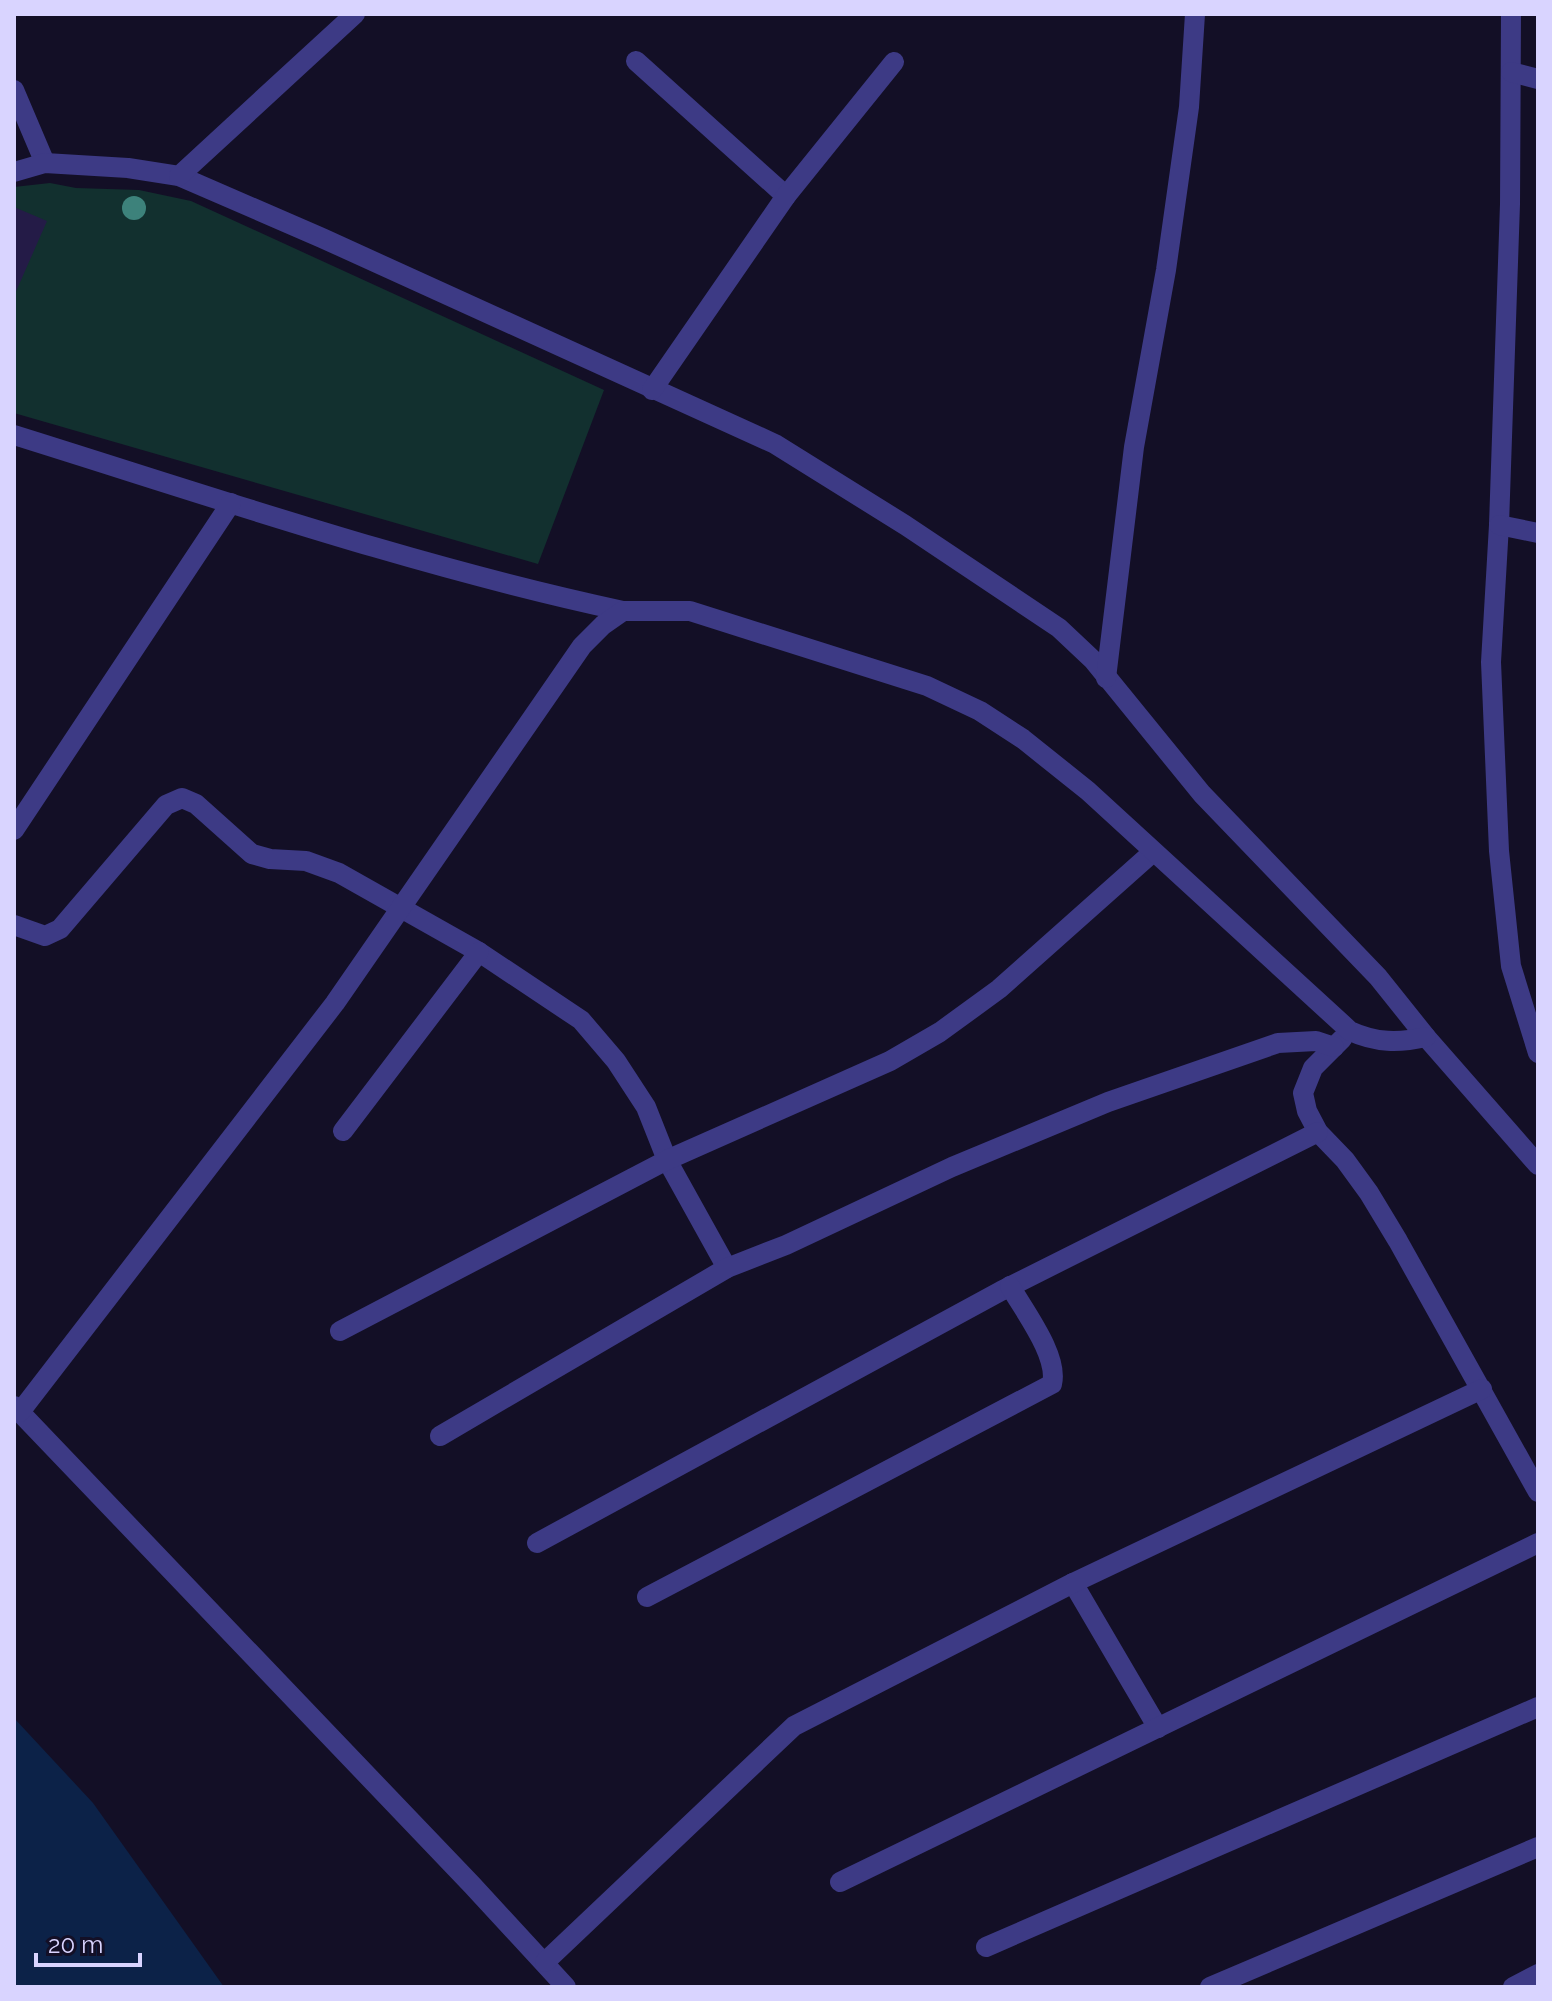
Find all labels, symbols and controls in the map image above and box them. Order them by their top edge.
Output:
scale bar [36,1917,140,1967]
text: 20 m [48,1930,103,1959]

